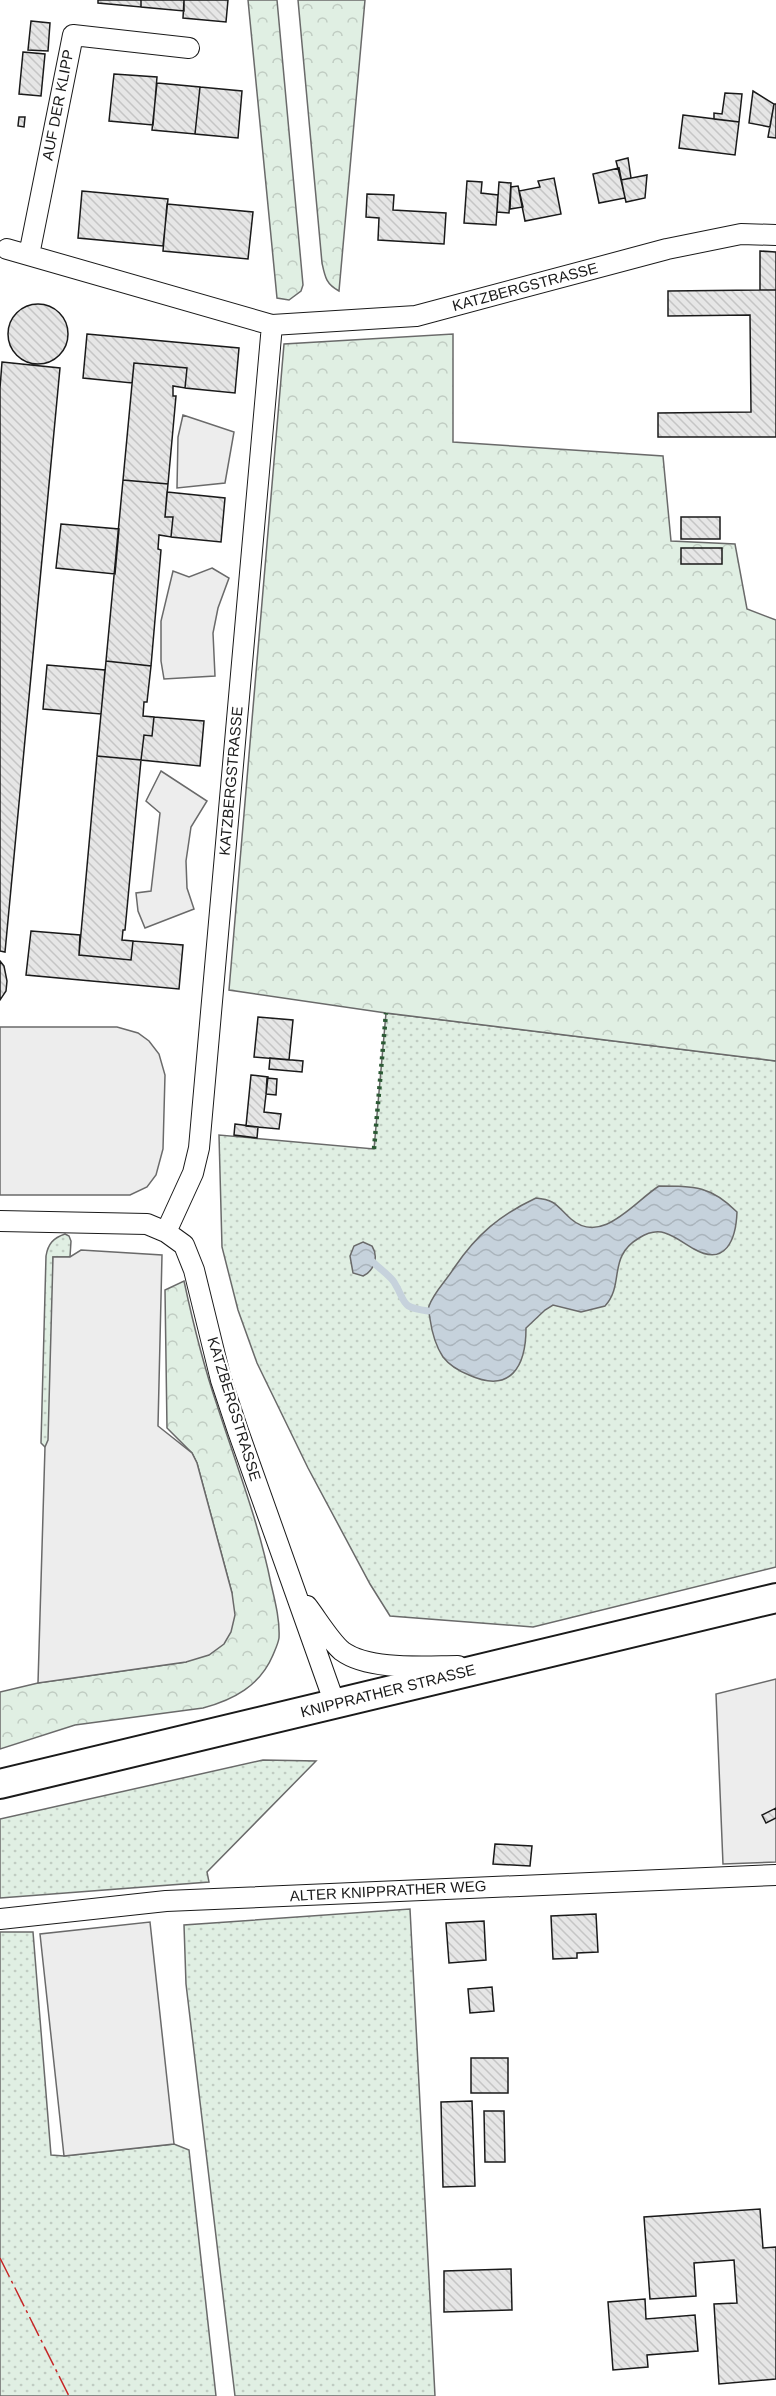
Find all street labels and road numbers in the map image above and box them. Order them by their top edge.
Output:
street label: AUF DER KLIPP [38,48,77,162]
street label: KATZBERGSTRASSE [450,259,599,314]
street label: KATZBERGSTRASSE [216,706,245,856]
street label: KATZBERGSTRASSE [204,1335,265,1483]
street label: KNIPPRATHER STRASSE [299,1661,477,1721]
street label: ALTER KNIPPRATHER WEG [289,1877,487,1904]

